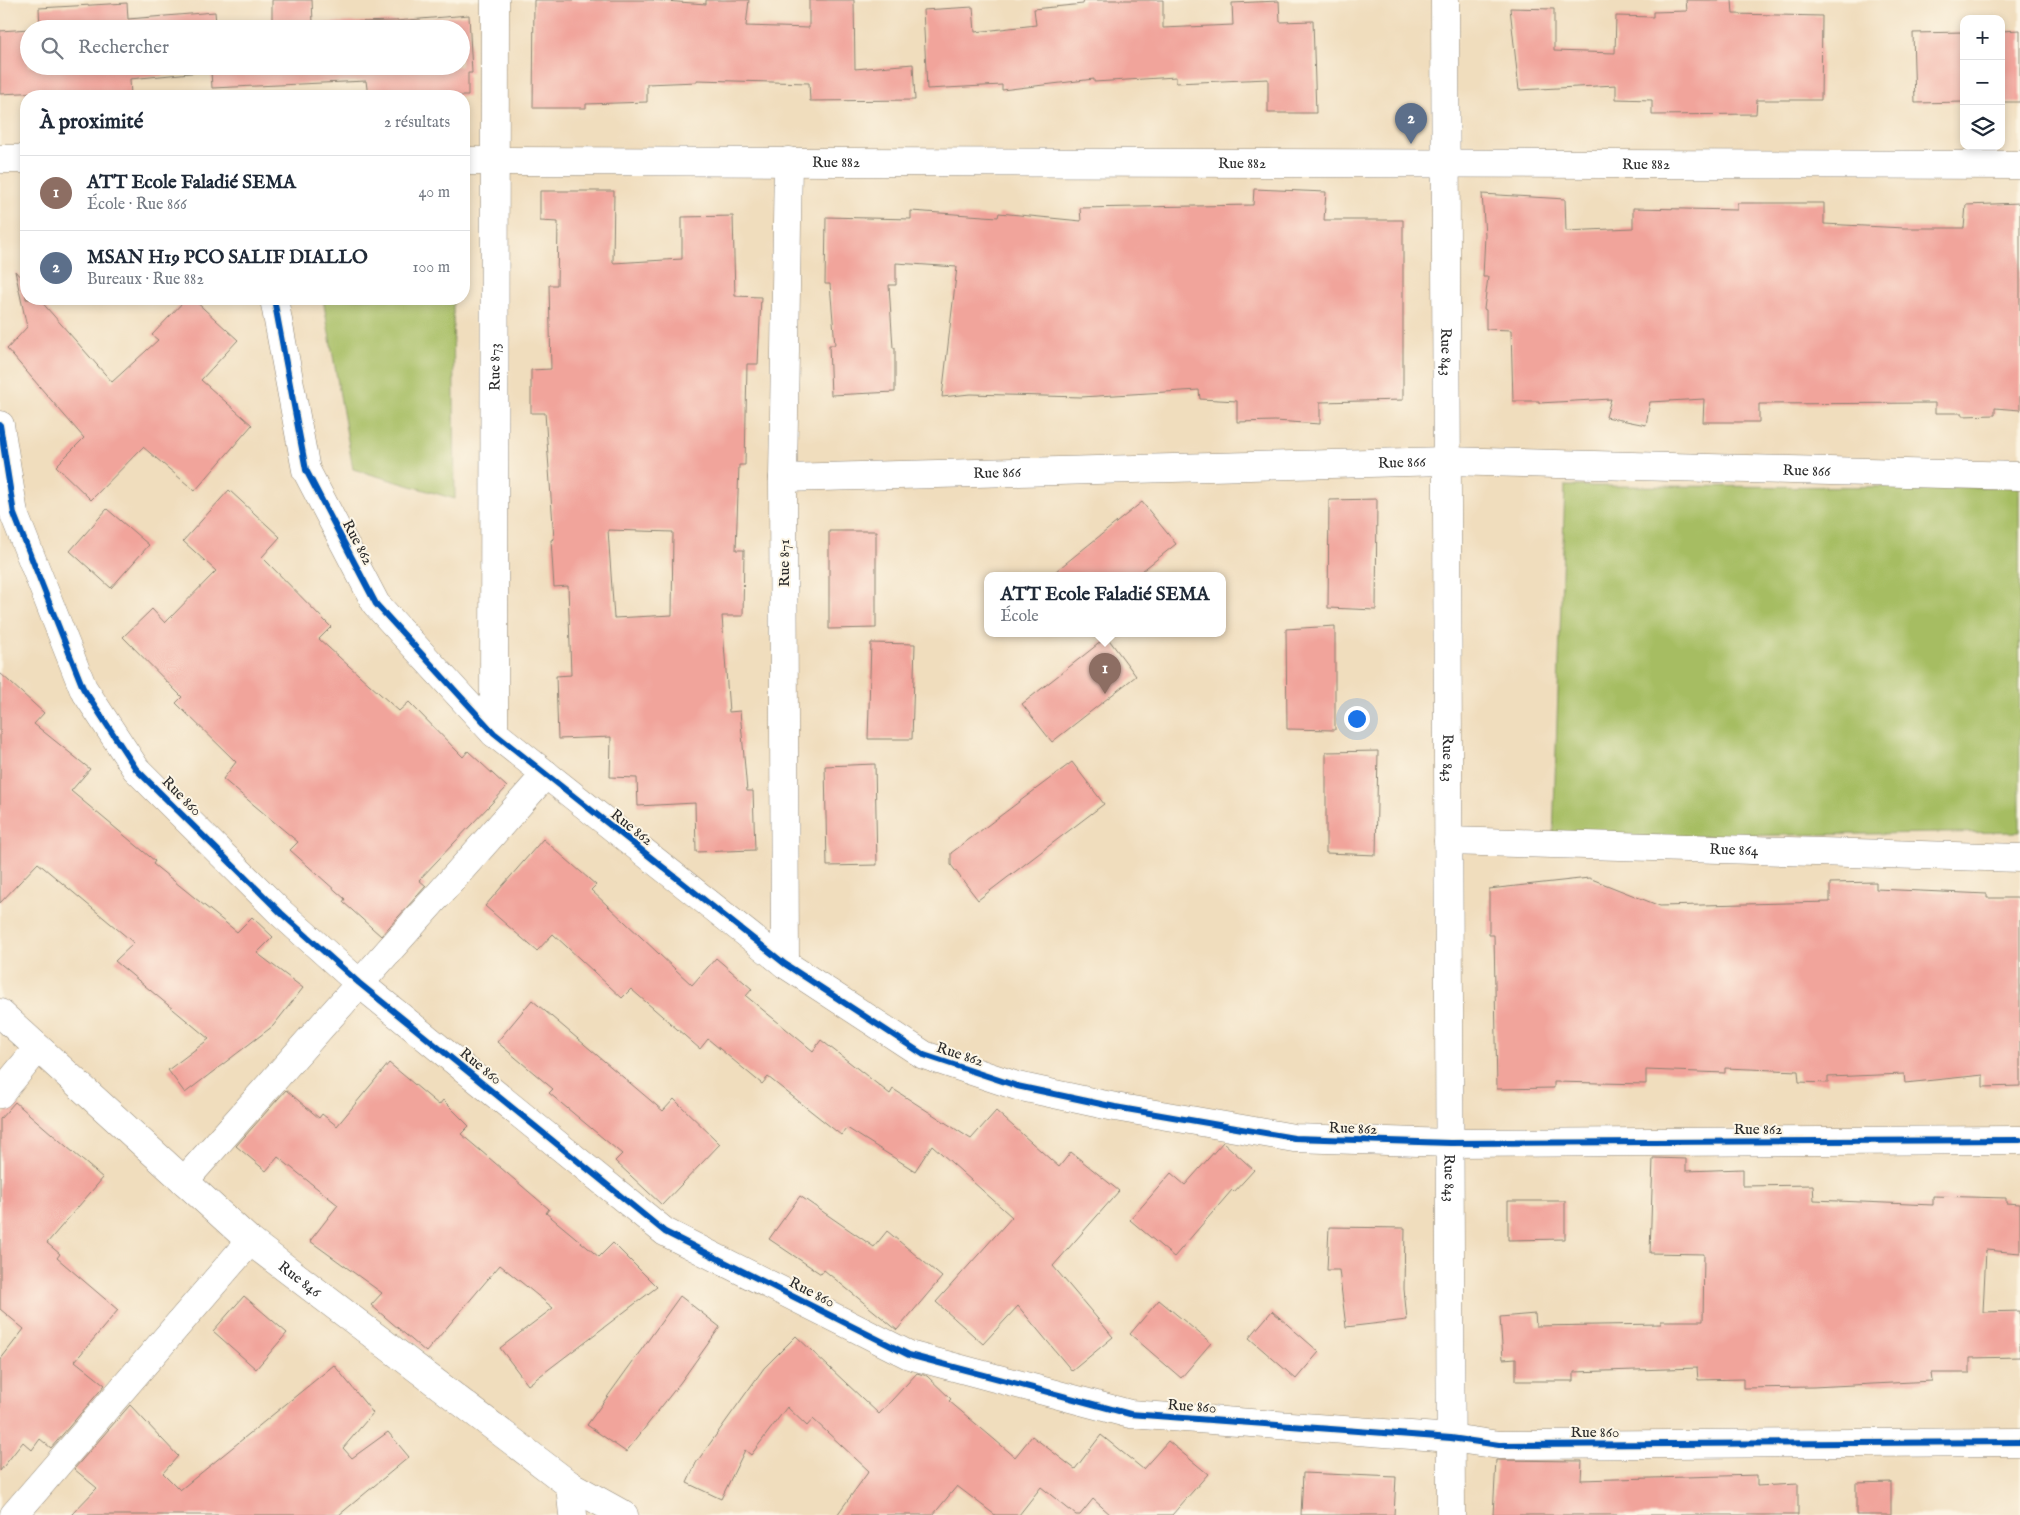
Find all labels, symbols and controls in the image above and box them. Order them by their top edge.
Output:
map controls [1960,15,2005,150]
button: + [1960,15,2005,60]
search box [20,20,470,75]
icon: search [38,34,66,62]
text: Rechercher [78,36,169,60]
button: − [1960,60,2005,105]
pin: 2 [1395,103,1427,144]
button: layers [1960,105,2005,150]
text: À proximité [40,109,143,136]
text: 2 résultats [384,113,450,133]
street label: Rue 882 [812,153,860,172]
street label: Rue 882 [1218,154,1266,173]
street label: Rue 882 [1622,155,1670,174]
text: ATT Ecole Faladié SEMA [87,171,296,195]
text: 1 [53,183,59,203]
text: 40 m [418,183,450,203]
text: École · Rue 866 [87,195,187,215]
text: MSAN H19 PCO SALIF DIALLO [87,246,368,270]
text: 2 [52,258,60,278]
text: 100 m [413,258,450,278]
text: Bureaux · Rue 882 [87,270,204,290]
street label: Rue 843 [1436,328,1455,376]
street label: Rue 873 [485,343,505,391]
street label: Rue 866 [1378,453,1427,473]
street label: Rue 866 [1782,461,1831,481]
street label: Rue 866 [973,463,1022,483]
street label: Rue 862 [338,516,377,568]
street label: Rue 871 [775,539,794,587]
popup [984,572,1226,637]
text: ATT Ecole Faladié SEMA [1001,583,1209,607]
text: École [1001,607,1039,627]
pin: 1 [1089,653,1121,694]
your location [1344,706,1370,732]
street label: Rue 843 [1438,734,1457,782]
street label: Rue 860 [158,772,206,820]
street label: Rue 862 [607,805,657,850]
street label: Rue 864 [1709,840,1759,860]
street label: Rue 862 [934,1038,986,1071]
street label: Rue 860 [456,1044,506,1089]
street label: Rue 862 [1328,1118,1378,1139]
street label: Rue 862 [1734,1120,1782,1139]
street label: Rue 843 [1440,1154,1459,1202]
street label: Rue 846 [274,1257,325,1302]
street label: Rue 860 [786,1273,838,1312]
street label: Rue 860 [1167,1395,1217,1418]
street label: Rue 860 [1571,1423,1619,1442]

